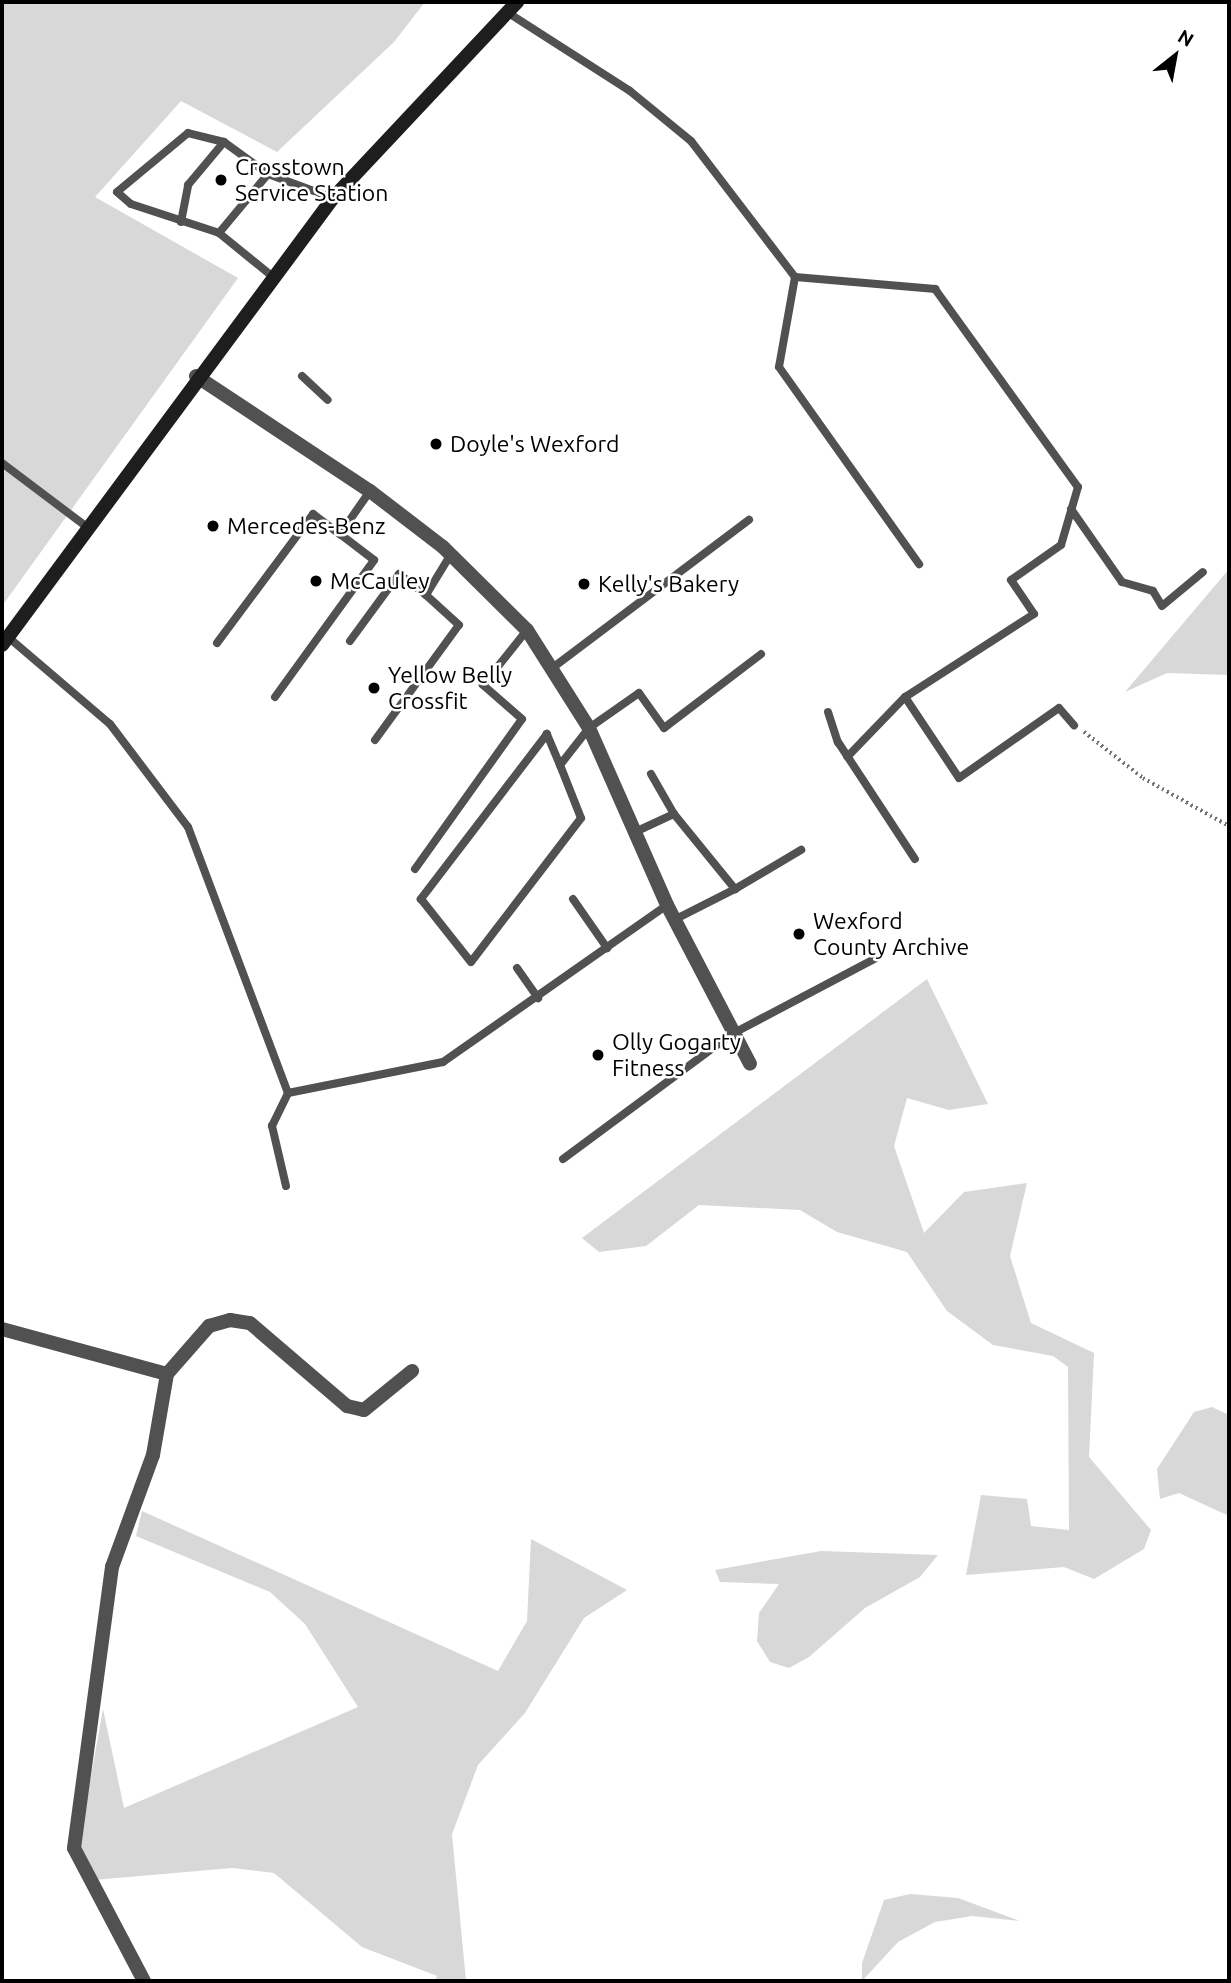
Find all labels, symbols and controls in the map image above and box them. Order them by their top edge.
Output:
north arrow [1140,21,1210,91]
text: N [1174,25,1198,51]
place label: Crosstown Service Station [235,153,388,207]
marker: Crosstown Service Station [213,172,229,188]
place label: Doyle's Wexford [450,430,620,458]
marker: Doyle's Wexford [428,436,444,452]
place label: Mercedes-Benz [227,512,385,540]
marker: Mercedes-Benz [205,518,221,534]
place label: McCauley [330,567,430,595]
place label: Kelly's Bakery [598,570,739,598]
marker: McCauley [308,573,324,589]
marker: Kelly's Bakery [576,576,592,592]
place label: Yellow Belly Crossfit [388,661,512,715]
marker: Yellow Belly Crossfit [366,680,382,696]
place label: Wexford County Archive [813,907,969,961]
marker: Wexford County Archive [791,926,807,942]
place label: Olly Gogarty Fitness [612,1028,741,1082]
marker: Olly Gogarty Fitness [590,1047,606,1063]

